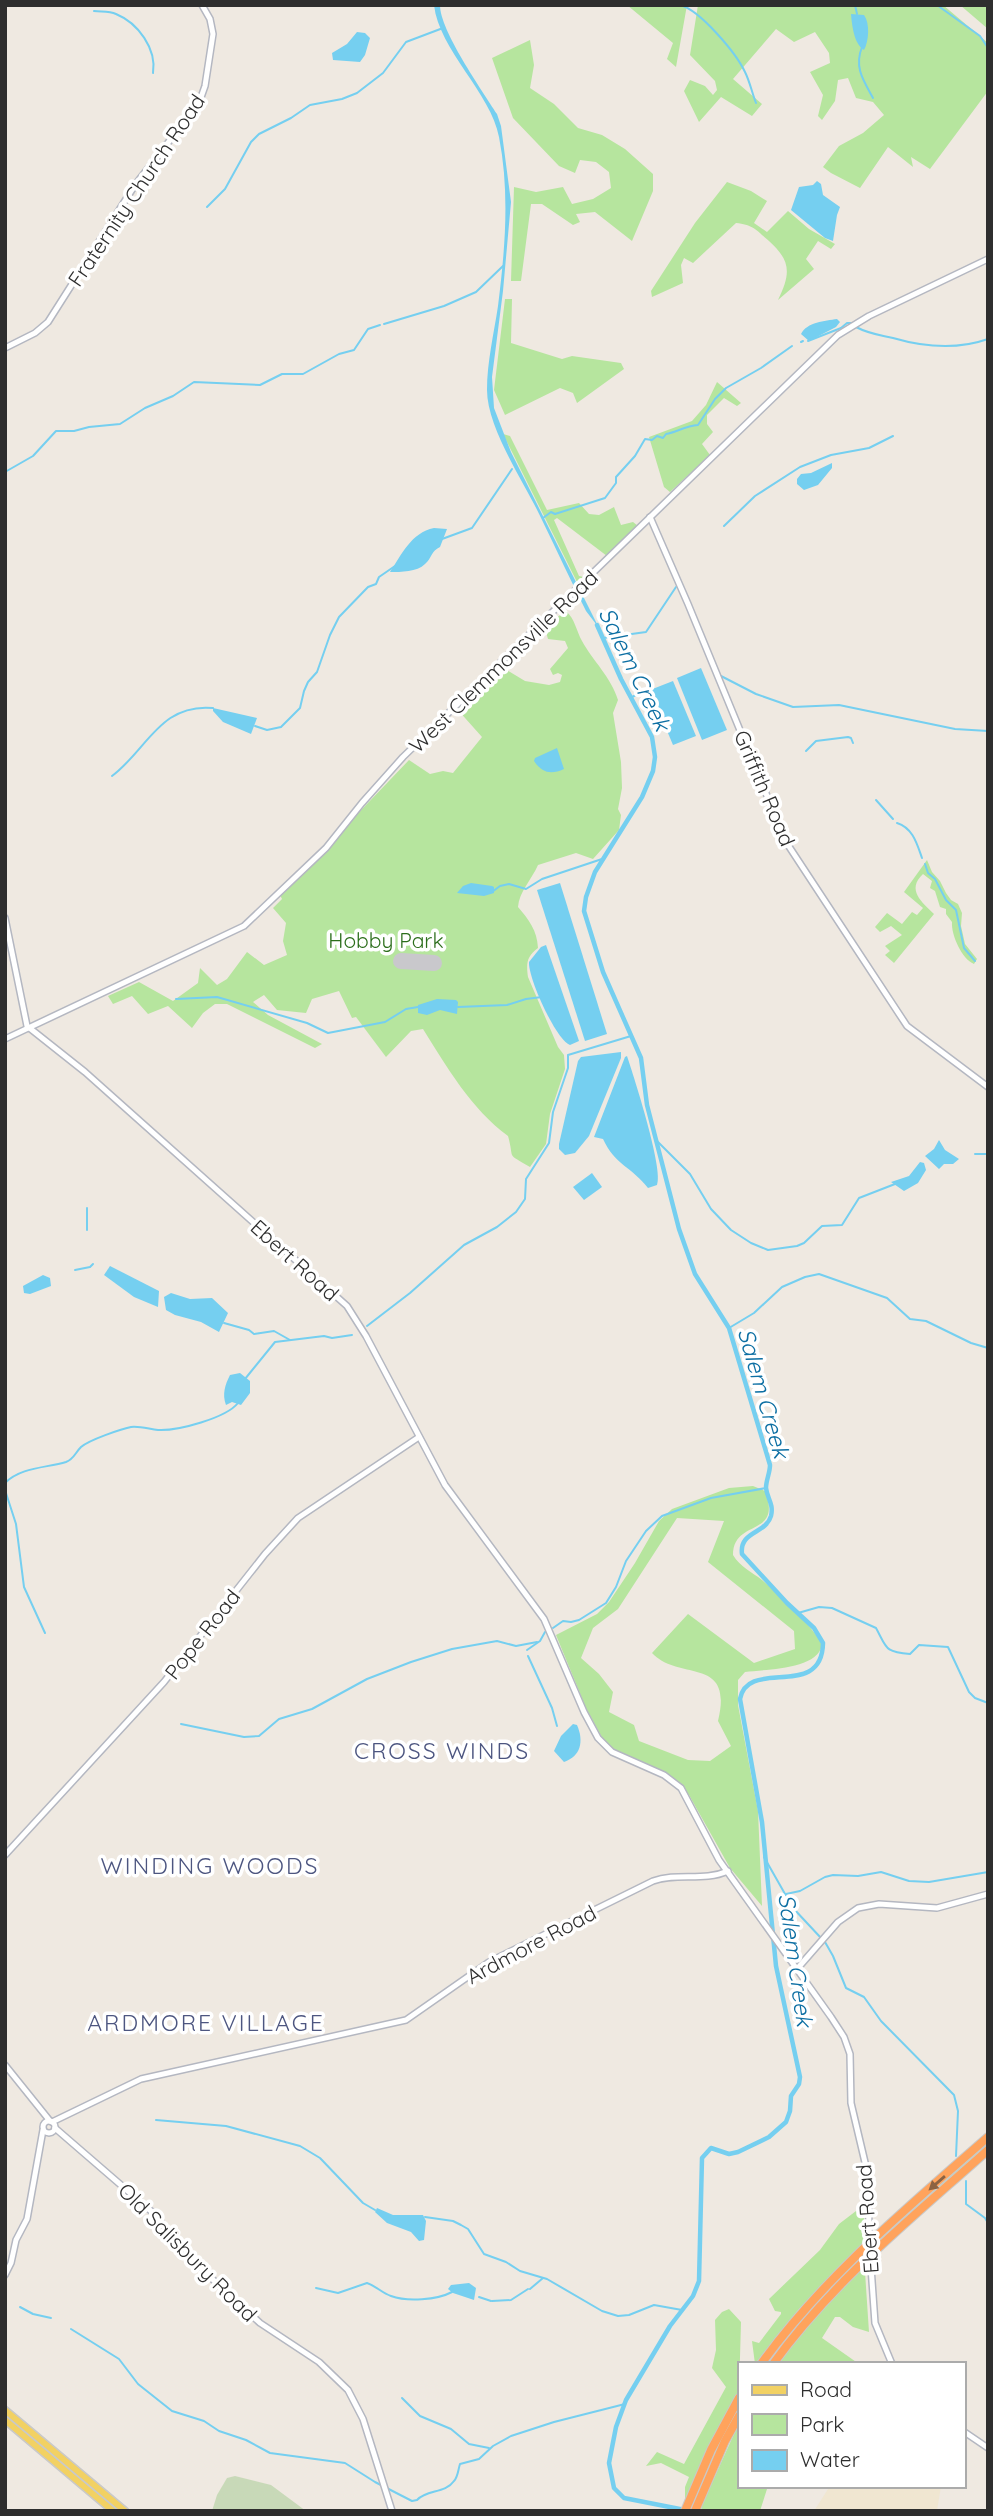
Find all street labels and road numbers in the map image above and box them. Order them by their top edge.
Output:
street label: Fraternity Church Road [62,89,210,291]
street label: West Clemmonsville Road [403,564,603,758]
street label: Griffith Road [729,726,801,850]
street label: Ebert Road [246,1214,344,1306]
street label: Pope Road [159,1584,245,1684]
street label: Ardmore Road [462,1899,600,1989]
street label: Ebert Road [850,2163,884,2275]
street label: Old Salisbury Road [113,2177,263,2327]

